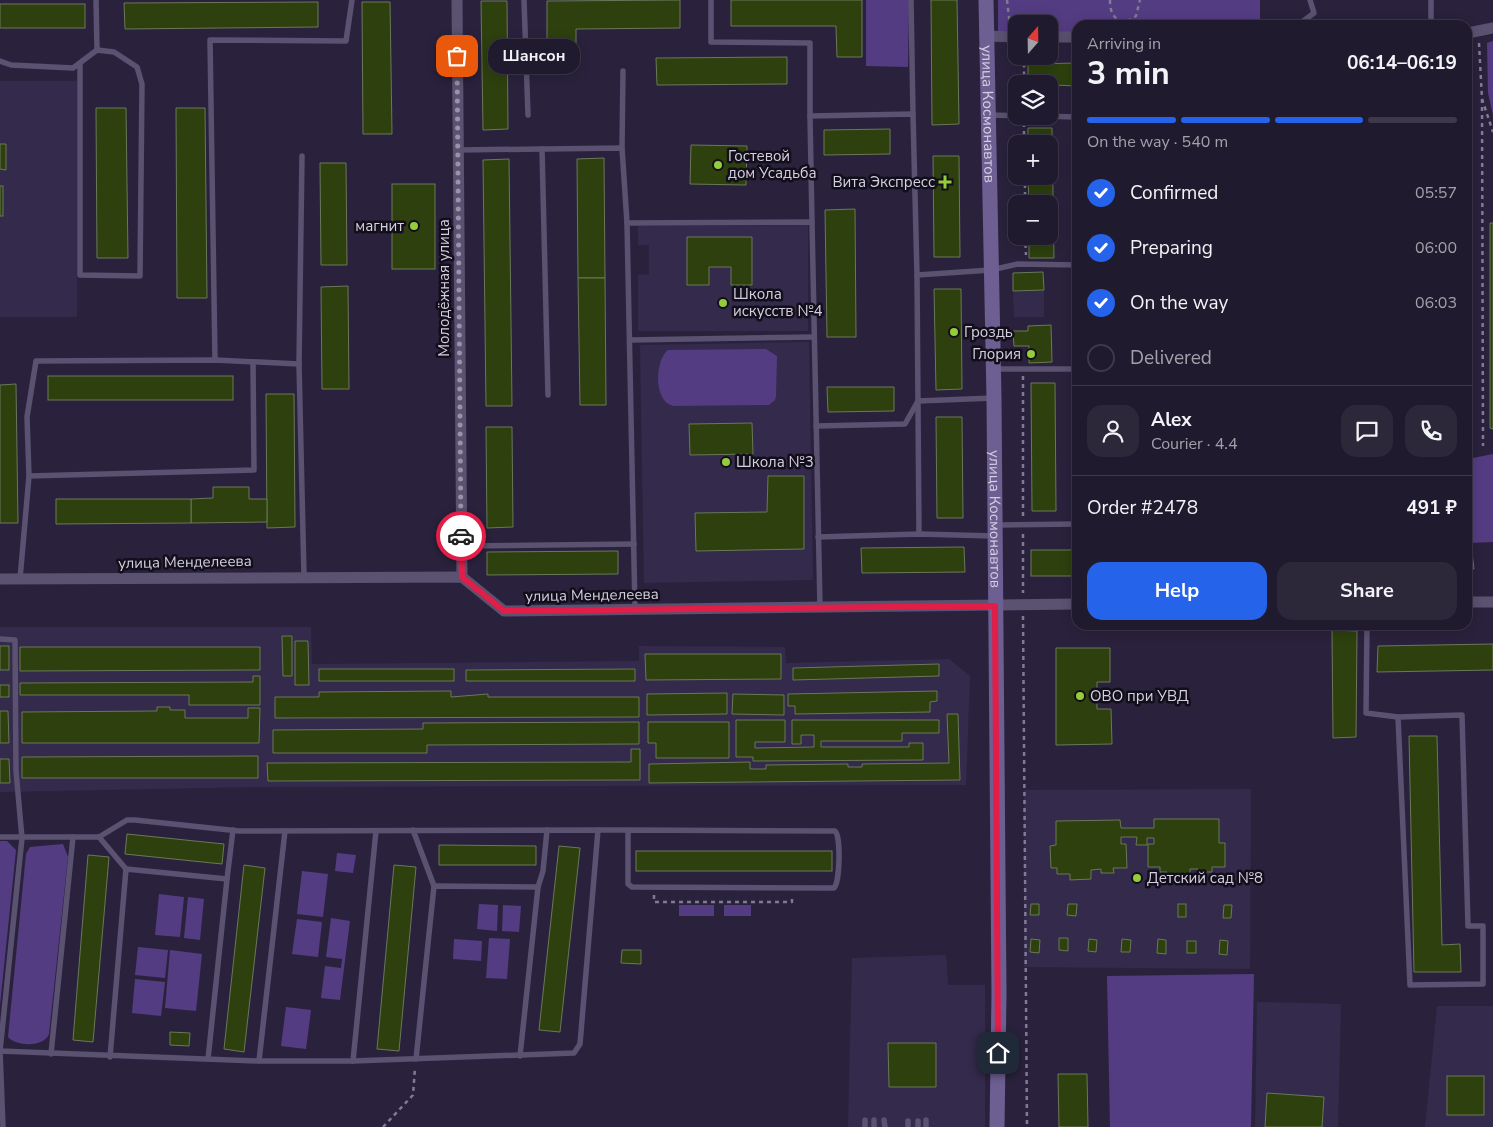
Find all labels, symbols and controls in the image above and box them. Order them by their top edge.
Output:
north arrow [1008,15,1058,65]
map controls [1008,15,1058,245]
text: Arriving in [1087,33,1161,55]
pin [436,35,478,77]
callout: Шансон [487,38,580,74]
icon: bag [443,42,471,70]
text: Шансон [503,45,565,67]
street label: улица Космонавтов [977,45,1000,183]
text: 06:14–06:19 [1347,50,1457,76]
text: 3 min [1087,52,1170,95]
button: layers [1008,75,1058,125]
text: On the way · 540 m [1087,131,1228,153]
button: + [1008,135,1058,185]
place label: Гостевой дом Усадьба [728,146,817,183]
marker: Гостевой дом Усадьба [712,159,724,171]
place label: Вита Экспресс [832,172,935,192]
marker: Вита Экспресс [939,176,951,188]
icon: check [1087,179,1115,207]
text: Confirmed [1130,180,1218,206]
text: 05:57 [1415,182,1457,204]
button: − [1008,195,1058,245]
place label: магнит [355,216,404,236]
street label: Молодёжная улица [434,219,454,357]
marker: магнит [408,220,420,232]
icon: check [1087,234,1115,262]
text: Preparing [1130,235,1213,261]
text: 06:00 [1415,237,1457,259]
place label: Школа искусств №4 [733,284,823,321]
icon: check [1087,289,1115,317]
text: On the way [1130,290,1228,316]
text: 06:03 [1415,292,1457,314]
marker: Школа искусств №4 [717,297,729,309]
place label: Гроздь [964,322,1013,342]
marker: Гроздь [948,326,960,338]
place label: Глория [972,344,1021,364]
text: Delivered [1130,345,1212,371]
marker: Глория [1025,348,1037,360]
button: person [1087,405,1139,457]
button: chat [1341,405,1393,457]
button: phone [1405,405,1457,457]
text: Alex [1151,407,1192,433]
text: Courier · 4.4 [1151,433,1237,455]
street label: улица Космонавтов [984,450,1006,588]
place label: Школа №3 [736,452,814,472]
marker: Школа №3 [720,456,732,468]
text: Order #2478 [1087,495,1198,521]
text: 491 ₽ [1406,495,1457,521]
courier [436,511,486,561]
icon: car [447,522,475,550]
street label: улица Менделеева [118,551,252,573]
button: Help [1087,562,1267,620]
button: Share [1277,562,1457,620]
street label: улица Менделеева [525,584,659,606]
place label: ОВО при УВД [1090,686,1189,706]
marker: ОВО при УВД [1074,690,1086,702]
place label: Детский сад №8 [1147,868,1263,888]
marker: Детский сад №8 [1131,872,1143,884]
pin [977,1032,1019,1074]
icon: home [984,1039,1012,1067]

